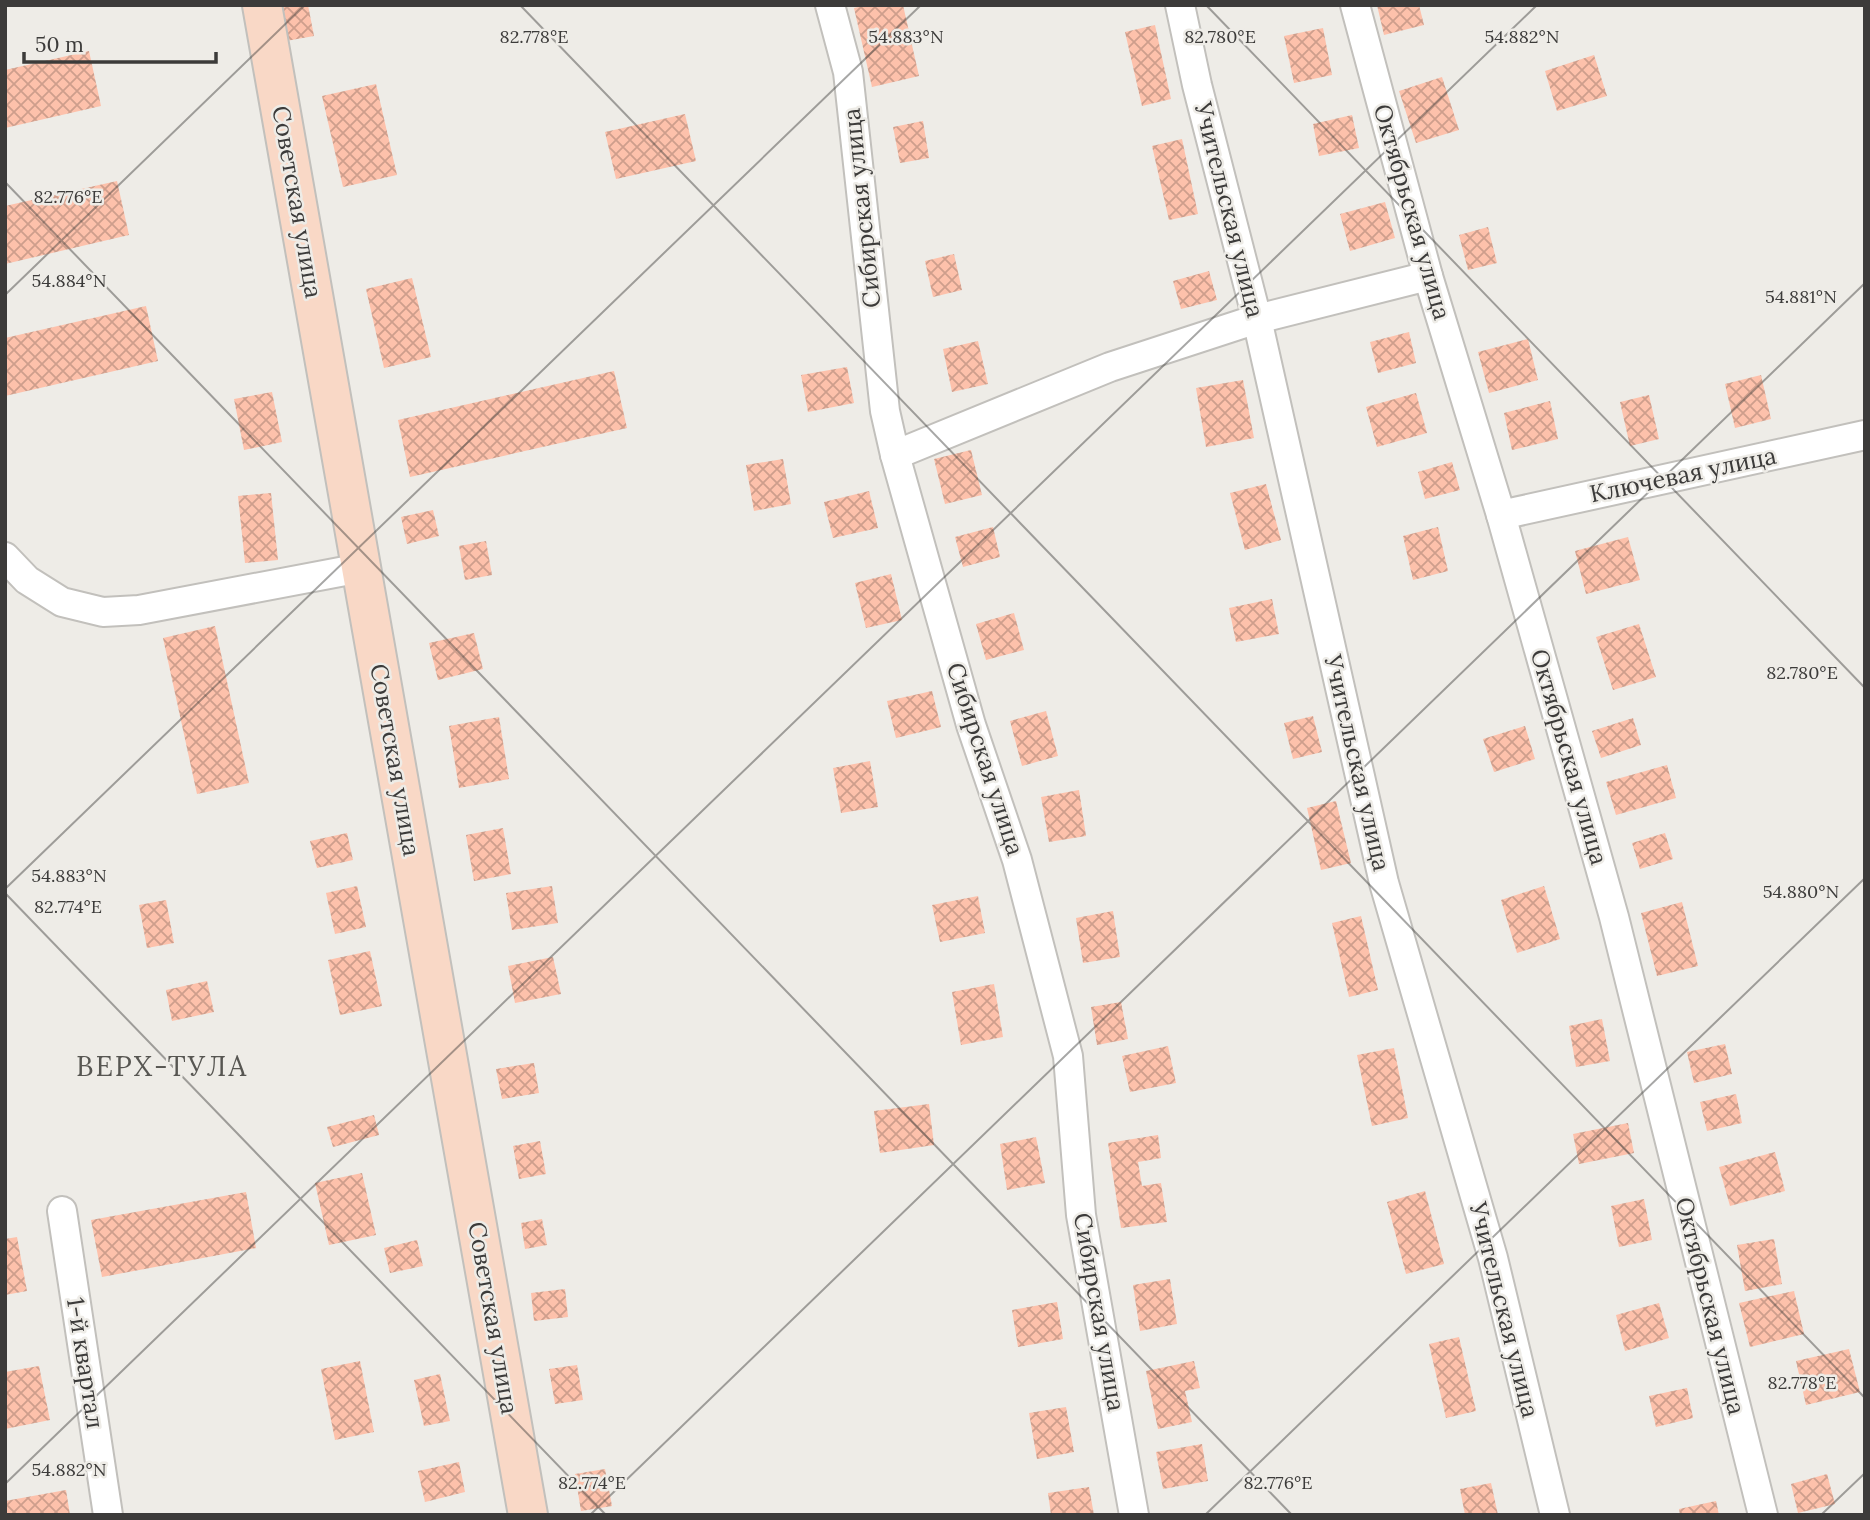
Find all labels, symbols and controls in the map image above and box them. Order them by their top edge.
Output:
scale bar [24,21,217,65]
text: 82.778°E [500,25,568,48]
text: 54.883°N [868,25,944,48]
text: 82.780°E [1184,25,1256,48]
text: 54.882°N [1485,25,1559,48]
text: 50 m [35,31,84,58]
street label: Учительская улица [1187,98,1271,321]
street label: Октябрьская улица [1367,100,1458,323]
street label: Советская улица [265,103,330,300]
street label: Сибирская улица [836,107,887,309]
text: 82.776°E [33,185,103,208]
text: 54.884°N [32,269,106,292]
text: 54.881°N [1765,285,1837,308]
street label: Ключевая улица [1587,440,1779,509]
street label: Октябрьская улица [1524,645,1615,868]
street label: Учительская улица [1317,651,1397,874]
street label: Сибирская улица [940,659,1031,859]
street label: Советская улица [363,661,428,858]
text: 82.780°E [1766,661,1838,684]
text: 54.883°N [31,864,107,887]
text: 54.880°N [1763,880,1839,903]
text: 82.774°E [34,895,102,918]
district label: ВЕРХ-ТУЛА [76,1048,248,1084]
street label: Октябрьская улица [1668,1194,1752,1418]
street label: Учительская улица [1462,1198,1546,1421]
street label: Сибирская улица [1067,1210,1132,1413]
street label: Советская улица [461,1219,526,1416]
street label: 1-й квартал [60,1295,111,1431]
text: 82.778°E [1768,1371,1836,1394]
text: 54.882°N [32,1458,106,1481]
text: 82.774°E [558,1471,626,1494]
text: 82.776°E [1243,1471,1313,1494]

